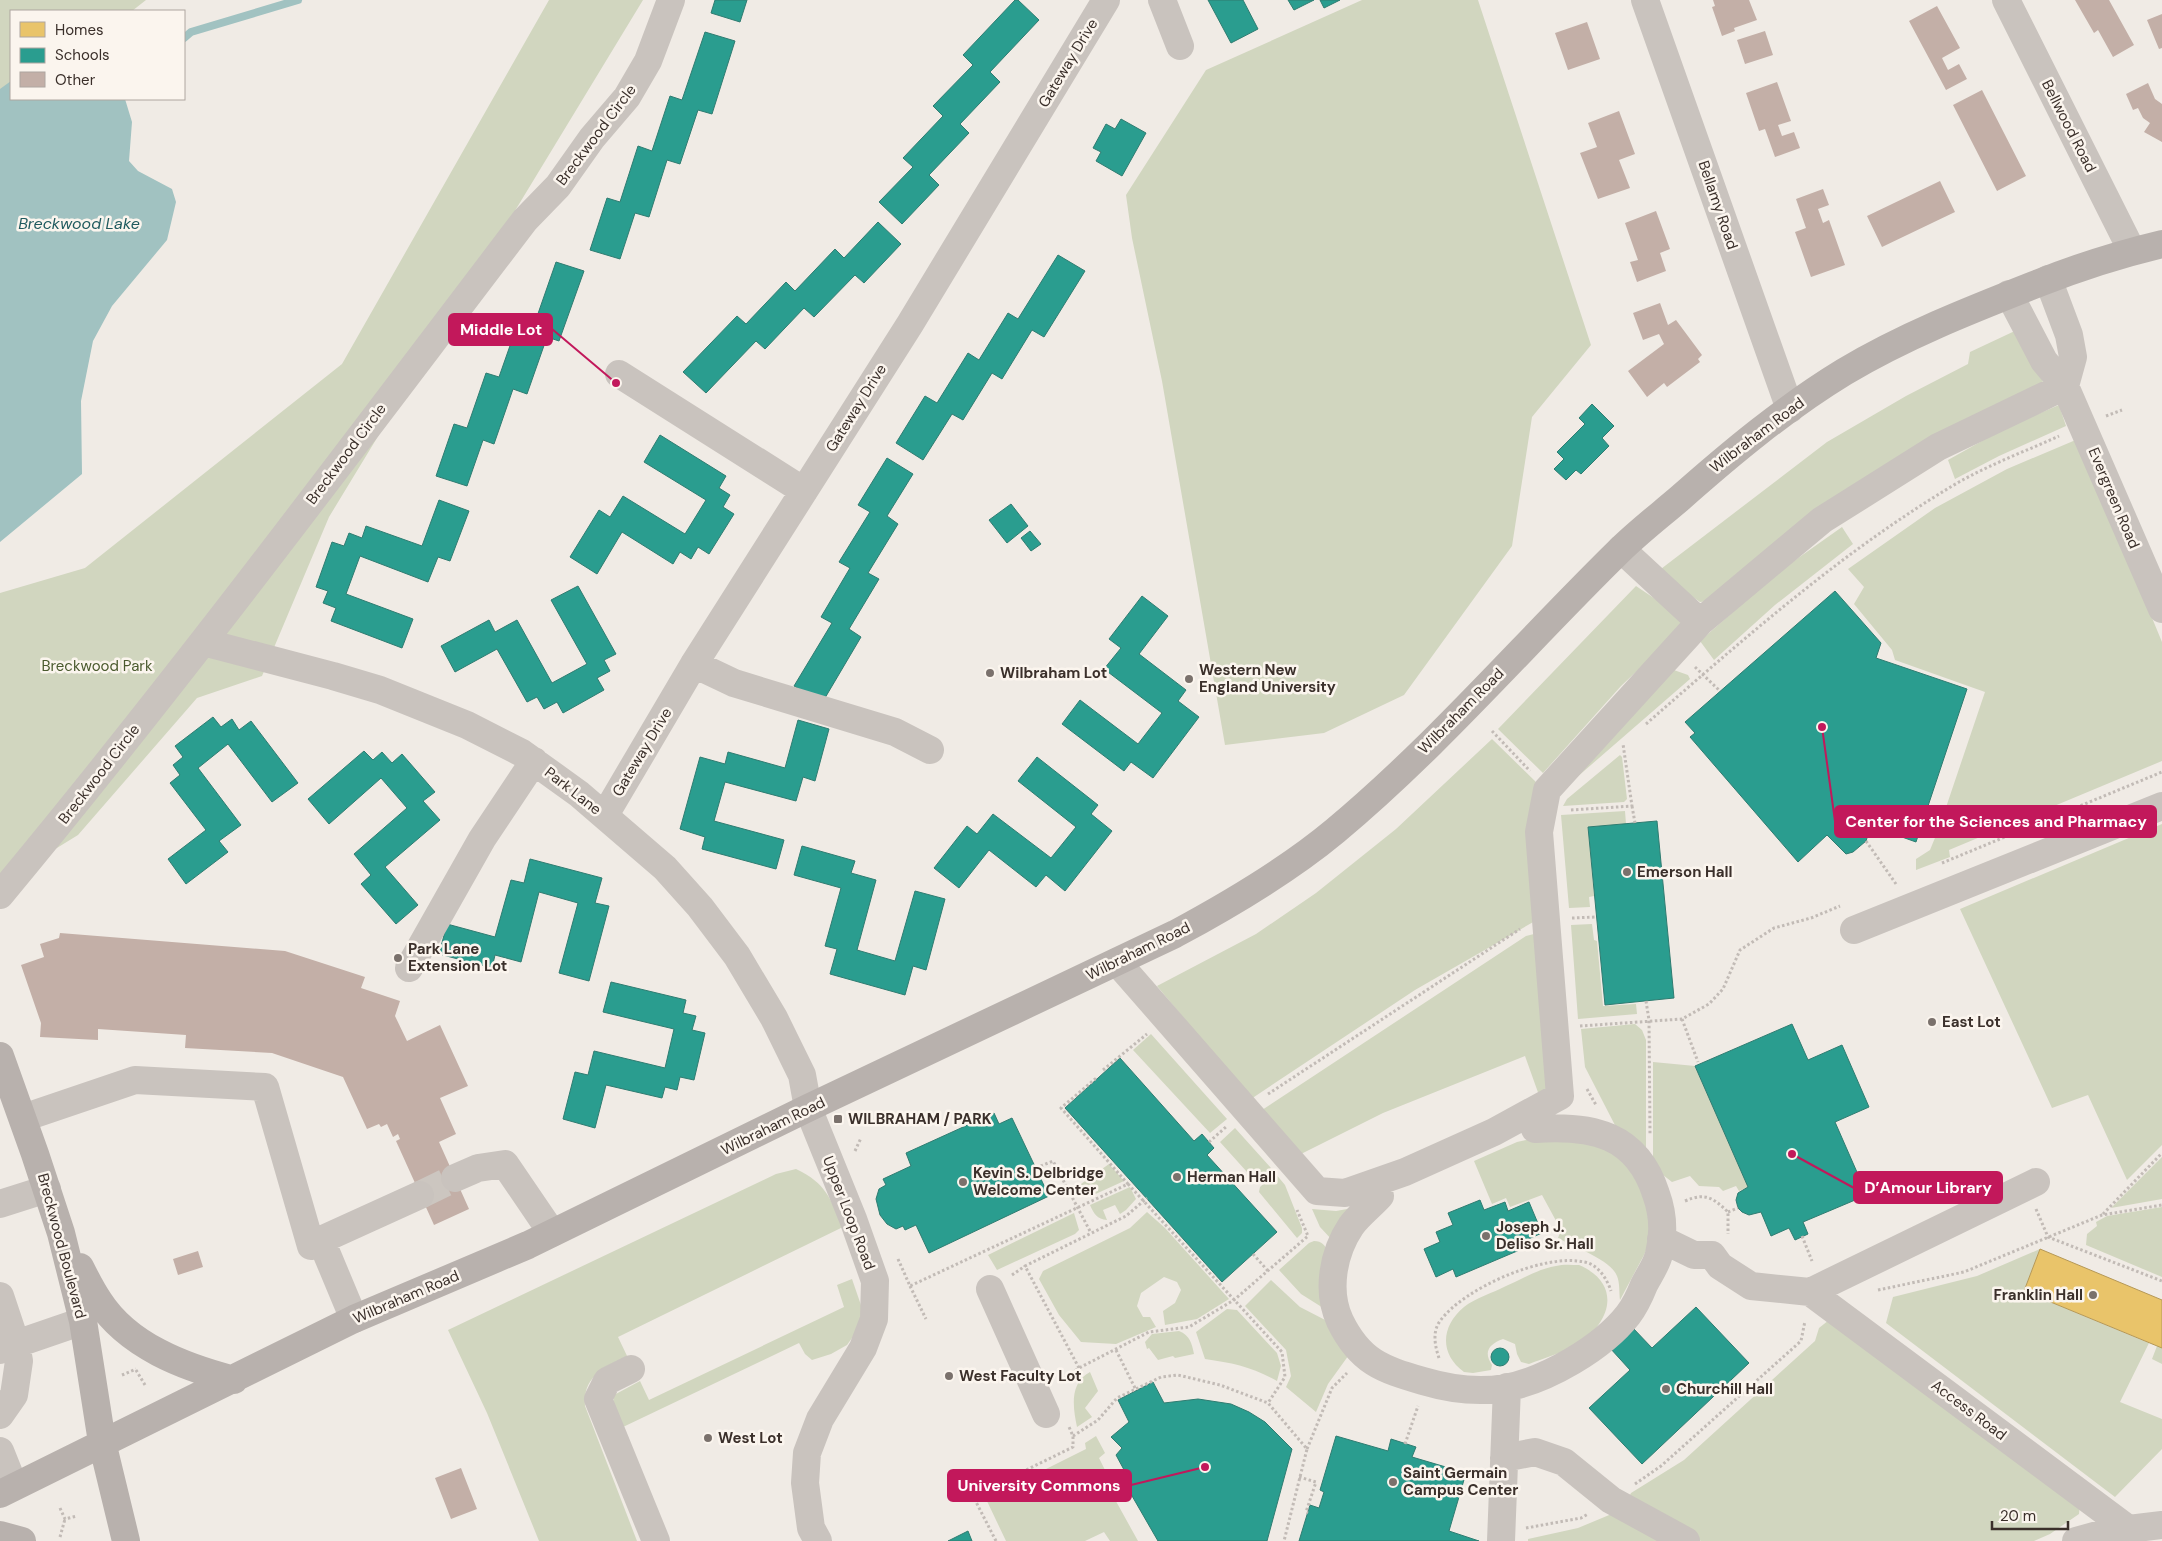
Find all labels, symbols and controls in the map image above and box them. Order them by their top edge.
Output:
legend [10,10,185,100]
street label: Gateway Drive [1034,15,1102,111]
text: Homes [55,20,104,40]
text: Schools [55,45,110,65]
text: Other [55,70,96,90]
street label: Bellwood Road [2037,76,2101,176]
street label: Breckwood Circle [551,81,641,189]
street label: Bellamy Road [1693,158,1743,252]
water label: Breckwood Lake [18,213,140,234]
callout: Middle Lot [449,314,552,345]
text: Middle Lot [460,319,542,340]
street label: Gateway Drive [821,360,891,456]
street label: Wilbraham Road [1706,393,1808,477]
street label: Breckwood Circle [301,400,391,508]
street label: Evergreen Road [2084,444,2144,552]
park label: Breckwood Park [42,656,153,676]
place label: Western New England University [1199,660,1336,697]
place label: Wilbraham Lot [1000,663,1107,683]
street label: Wilbraham Road [1414,664,1508,758]
marker: Wilbraham Lot [984,667,996,679]
marker: Western New England University [1183,673,1195,685]
street label: Gateway Drive [608,704,676,800]
street label: Breckwood Circle [54,720,144,828]
street label: Park Lane [541,763,605,819]
callout: Center for the Sciences and Pharmacy [1835,806,2156,837]
text: Center for the Sciences and Pharmacy [1845,811,2147,832]
place label: Emerson Hall [1637,862,1732,882]
marker: Emerson Hall [1621,866,1633,878]
street label: Wilbraham Road [1083,917,1193,985]
place label: Park Lane Extension Lot [408,939,507,976]
marker: Park Lane Extension Lot [392,952,404,964]
place label: East Lot [1942,1012,2001,1032]
marker: East Lot [1926,1016,1938,1028]
street label: Wilbraham Road [718,1092,828,1160]
place label: WILBRAHAM / PARK [848,1109,992,1129]
marker: WILBRAHAM / PARK [832,1113,844,1125]
street label: Upper Loop Road [818,1153,880,1273]
place label: Kevin S. Delbridge Welcome Center [973,1163,1104,1200]
place label: Herman Hall [1187,1167,1276,1187]
street label: Breckwood Boulevard [33,1171,91,1321]
marker: Herman Hall [1171,1171,1183,1183]
callout: D’Amour Library [1854,1172,2002,1203]
marker: Kevin S. Delbridge Welcome Center [957,1176,969,1188]
text: D’Amour Library [1864,1177,1992,1198]
place label: Joseph J. Deliso Sr. Hall [1496,1217,1594,1254]
marker: Joseph J. Deliso Sr. Hall [1480,1230,1492,1242]
street label: Wilbraham Road [350,1266,462,1328]
place label: Franklin Hall [1993,1285,2083,1305]
marker: Franklin Hall [2087,1289,2099,1301]
place label: West Faculty Lot [959,1366,1082,1386]
marker: West Faculty Lot [943,1370,955,1382]
street label: Access Road [1927,1375,2011,1445]
place label: Churchill Hall [1676,1379,1773,1399]
marker: Churchill Hall [1660,1383,1672,1395]
place label: West Lot [718,1428,783,1448]
marker: West Lot [702,1432,714,1444]
place label: Saint Germain Campus Center [1403,1463,1518,1500]
callout: University Commons [948,1470,1131,1501]
text: University Commons [957,1475,1121,1496]
marker: Saint Germain Campus Center [1387,1476,1399,1488]
scale bar [1992,1498,2068,1530]
text: 20 m [2000,1506,2036,1526]

